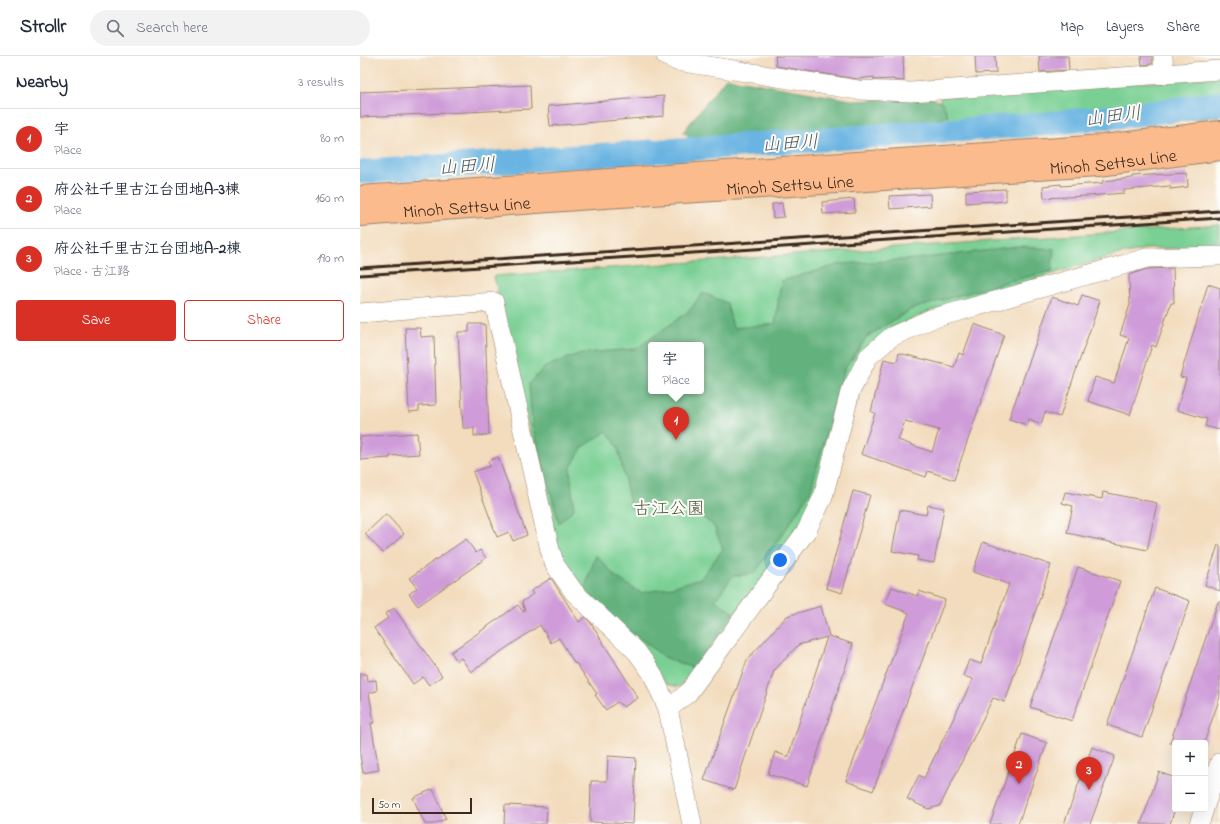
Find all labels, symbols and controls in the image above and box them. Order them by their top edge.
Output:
search box [90,10,370,46]
text: Strollr [20,14,66,41]
icon: search [104,17,126,39]
text: Search here [136,17,208,39]
text: Map [1060,17,1084,38]
text: Layers [1106,17,1144,38]
text: Share [1166,17,1200,38]
text: Nearby [16,70,68,95]
text: 3 results [298,73,344,92]
water label: 山田川 [1083,101,1143,134]
text: 宇 [54,119,69,141]
text: 1 [27,129,31,148]
text: 80 m [320,129,344,148]
water label: 山田川 [761,129,820,160]
text: Place [54,141,82,160]
street label: Minoh Settsu Line [1049,144,1179,183]
water label: 山田川 [438,152,497,183]
street label: Minoh Settsu Line [726,170,855,204]
text: 府公社千里古江台団地A-3棟 [54,179,240,201]
text: 2 [26,189,32,208]
text: 160 m [315,189,344,208]
street label: Minoh Settsu Line [402,191,532,227]
text: Place [54,201,82,220]
text: 府公社千里古江台団地A-2棟 [54,238,241,260]
text: 3 [26,249,32,268]
text: 190 m [317,249,344,268]
text: Place · 古江路 [54,262,130,281]
button: Save [16,300,176,341]
button: Share [184,300,344,341]
popup [648,342,704,394]
text: 宇 [662,349,677,371]
text: Place [662,371,690,390]
pin: 1 [663,407,689,440]
park label: 古江公園 [633,497,705,523]
your location [770,550,790,570]
map controls [1172,740,1208,812]
button: + [1172,740,1208,776]
pin: 2 [1006,751,1032,784]
pin: 3 [1076,757,1102,790]
button: − [1172,776,1208,812]
scale bar [372,796,472,815]
text: 50 m [378,797,400,813]

